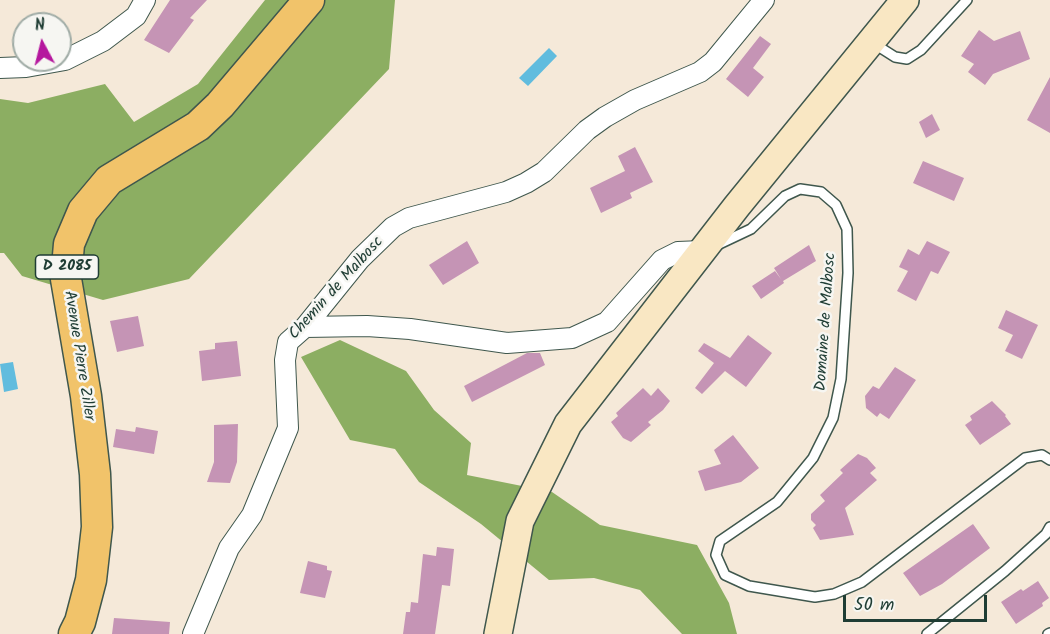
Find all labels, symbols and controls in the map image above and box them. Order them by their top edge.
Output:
north arrow [12,12,72,72]
text: N [33,13,47,39]
street label: Chemin de Malbosc [286,233,388,345]
street label: Domaine de Malbosc [813,252,841,392]
road number: D 2085 [36,255,98,279]
street label: Avenue Pierre Ziller [58,290,98,422]
scale bar [846,583,990,621]
text: 50 m [854,591,894,620]

